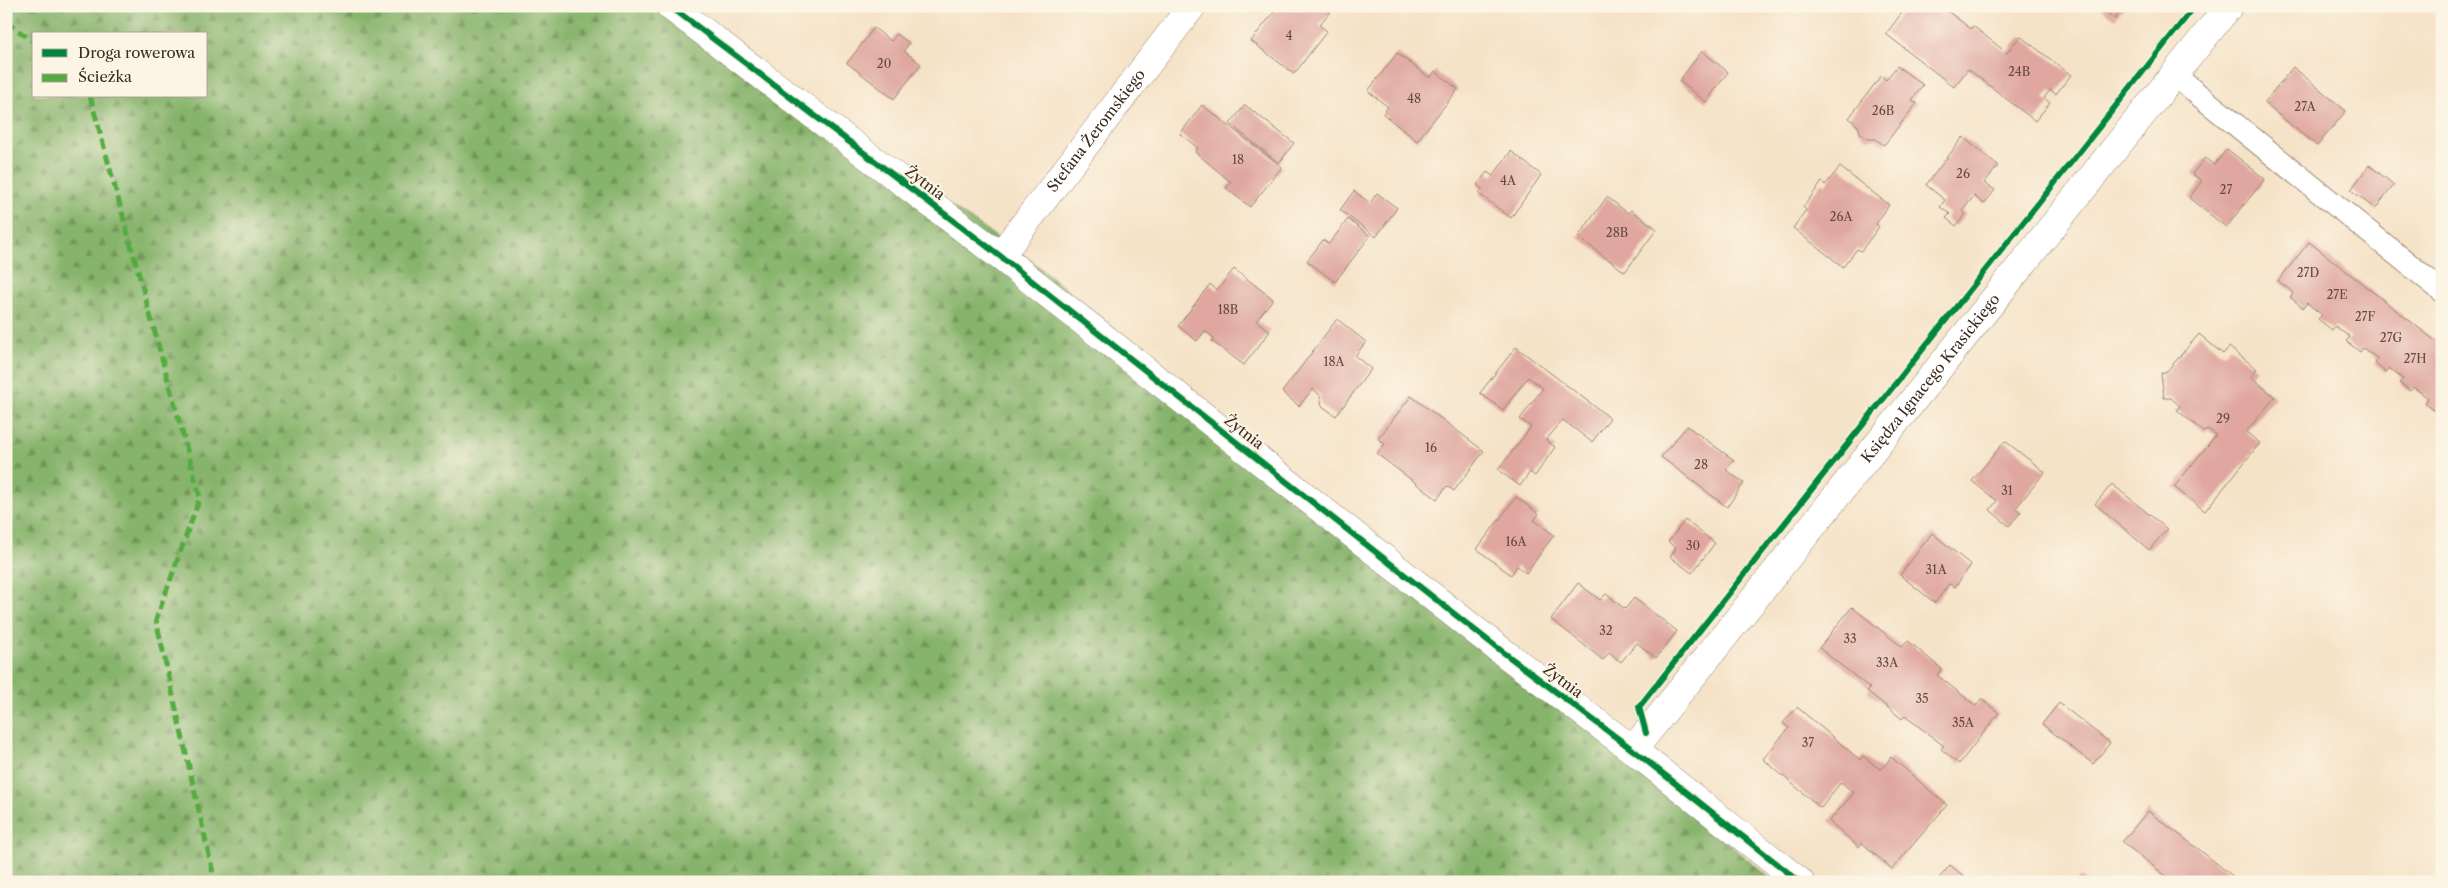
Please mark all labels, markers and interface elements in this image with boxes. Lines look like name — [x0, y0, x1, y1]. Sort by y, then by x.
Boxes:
house number: 4 — [1286, 28, 1293, 43]
legend — [32, 32, 208, 98]
text: Droga rowerowa — [78, 43, 195, 62]
house number: 20 — [877, 56, 891, 71]
house number: 24B — [2008, 64, 2030, 79]
street label: Stefana Żeromskiego — [1043, 65, 1149, 196]
text: Ścieżka — [78, 67, 132, 86]
house number: 48 — [1407, 91, 1421, 106]
house number: 27A — [2294, 99, 2317, 114]
house number: 26B — [1872, 103, 1894, 118]
house number: 18 — [1232, 152, 1244, 167]
street label: Żytnia — [902, 161, 949, 204]
house number: 26 — [1956, 166, 1970, 181]
house number: 4A — [1500, 173, 1517, 188]
house number: 27 — [2220, 182, 2232, 197]
house number: 26A — [1830, 209, 1854, 224]
house number: 28B — [1606, 225, 1628, 240]
house number: 27D — [2297, 265, 2320, 280]
house number: 27E — [2326, 287, 2348, 302]
street label: Księdza Ignacego Krasickiego — [1857, 290, 2004, 467]
house number: 18B — [1218, 302, 1238, 317]
house number: 27F — [2355, 309, 2376, 324]
house number: 27G — [2380, 330, 2403, 345]
house number: 27H — [2403, 351, 2427, 366]
house number: 18A — [1323, 354, 1346, 369]
street label: Żytnia — [1221, 410, 1268, 453]
house number: 29 — [2216, 411, 2230, 426]
house number: 16 — [1425, 440, 1437, 455]
house number: 28 — [1694, 457, 1708, 472]
house number: 31 — [2001, 483, 2013, 498]
house number: 16A — [1506, 534, 1528, 549]
house number: 30 — [1686, 538, 1700, 553]
house number: 31A — [1925, 562, 1948, 577]
house number: 32 — [1599, 623, 1613, 638]
house number: 33 — [1843, 631, 1857, 646]
house number: 33A — [1876, 655, 1899, 670]
street label: Żytnia — [1540, 659, 1587, 702]
house number: 35 — [1915, 691, 1929, 706]
house number: 35A — [1952, 715, 1975, 730]
house number: 37 — [1802, 735, 1814, 750]

